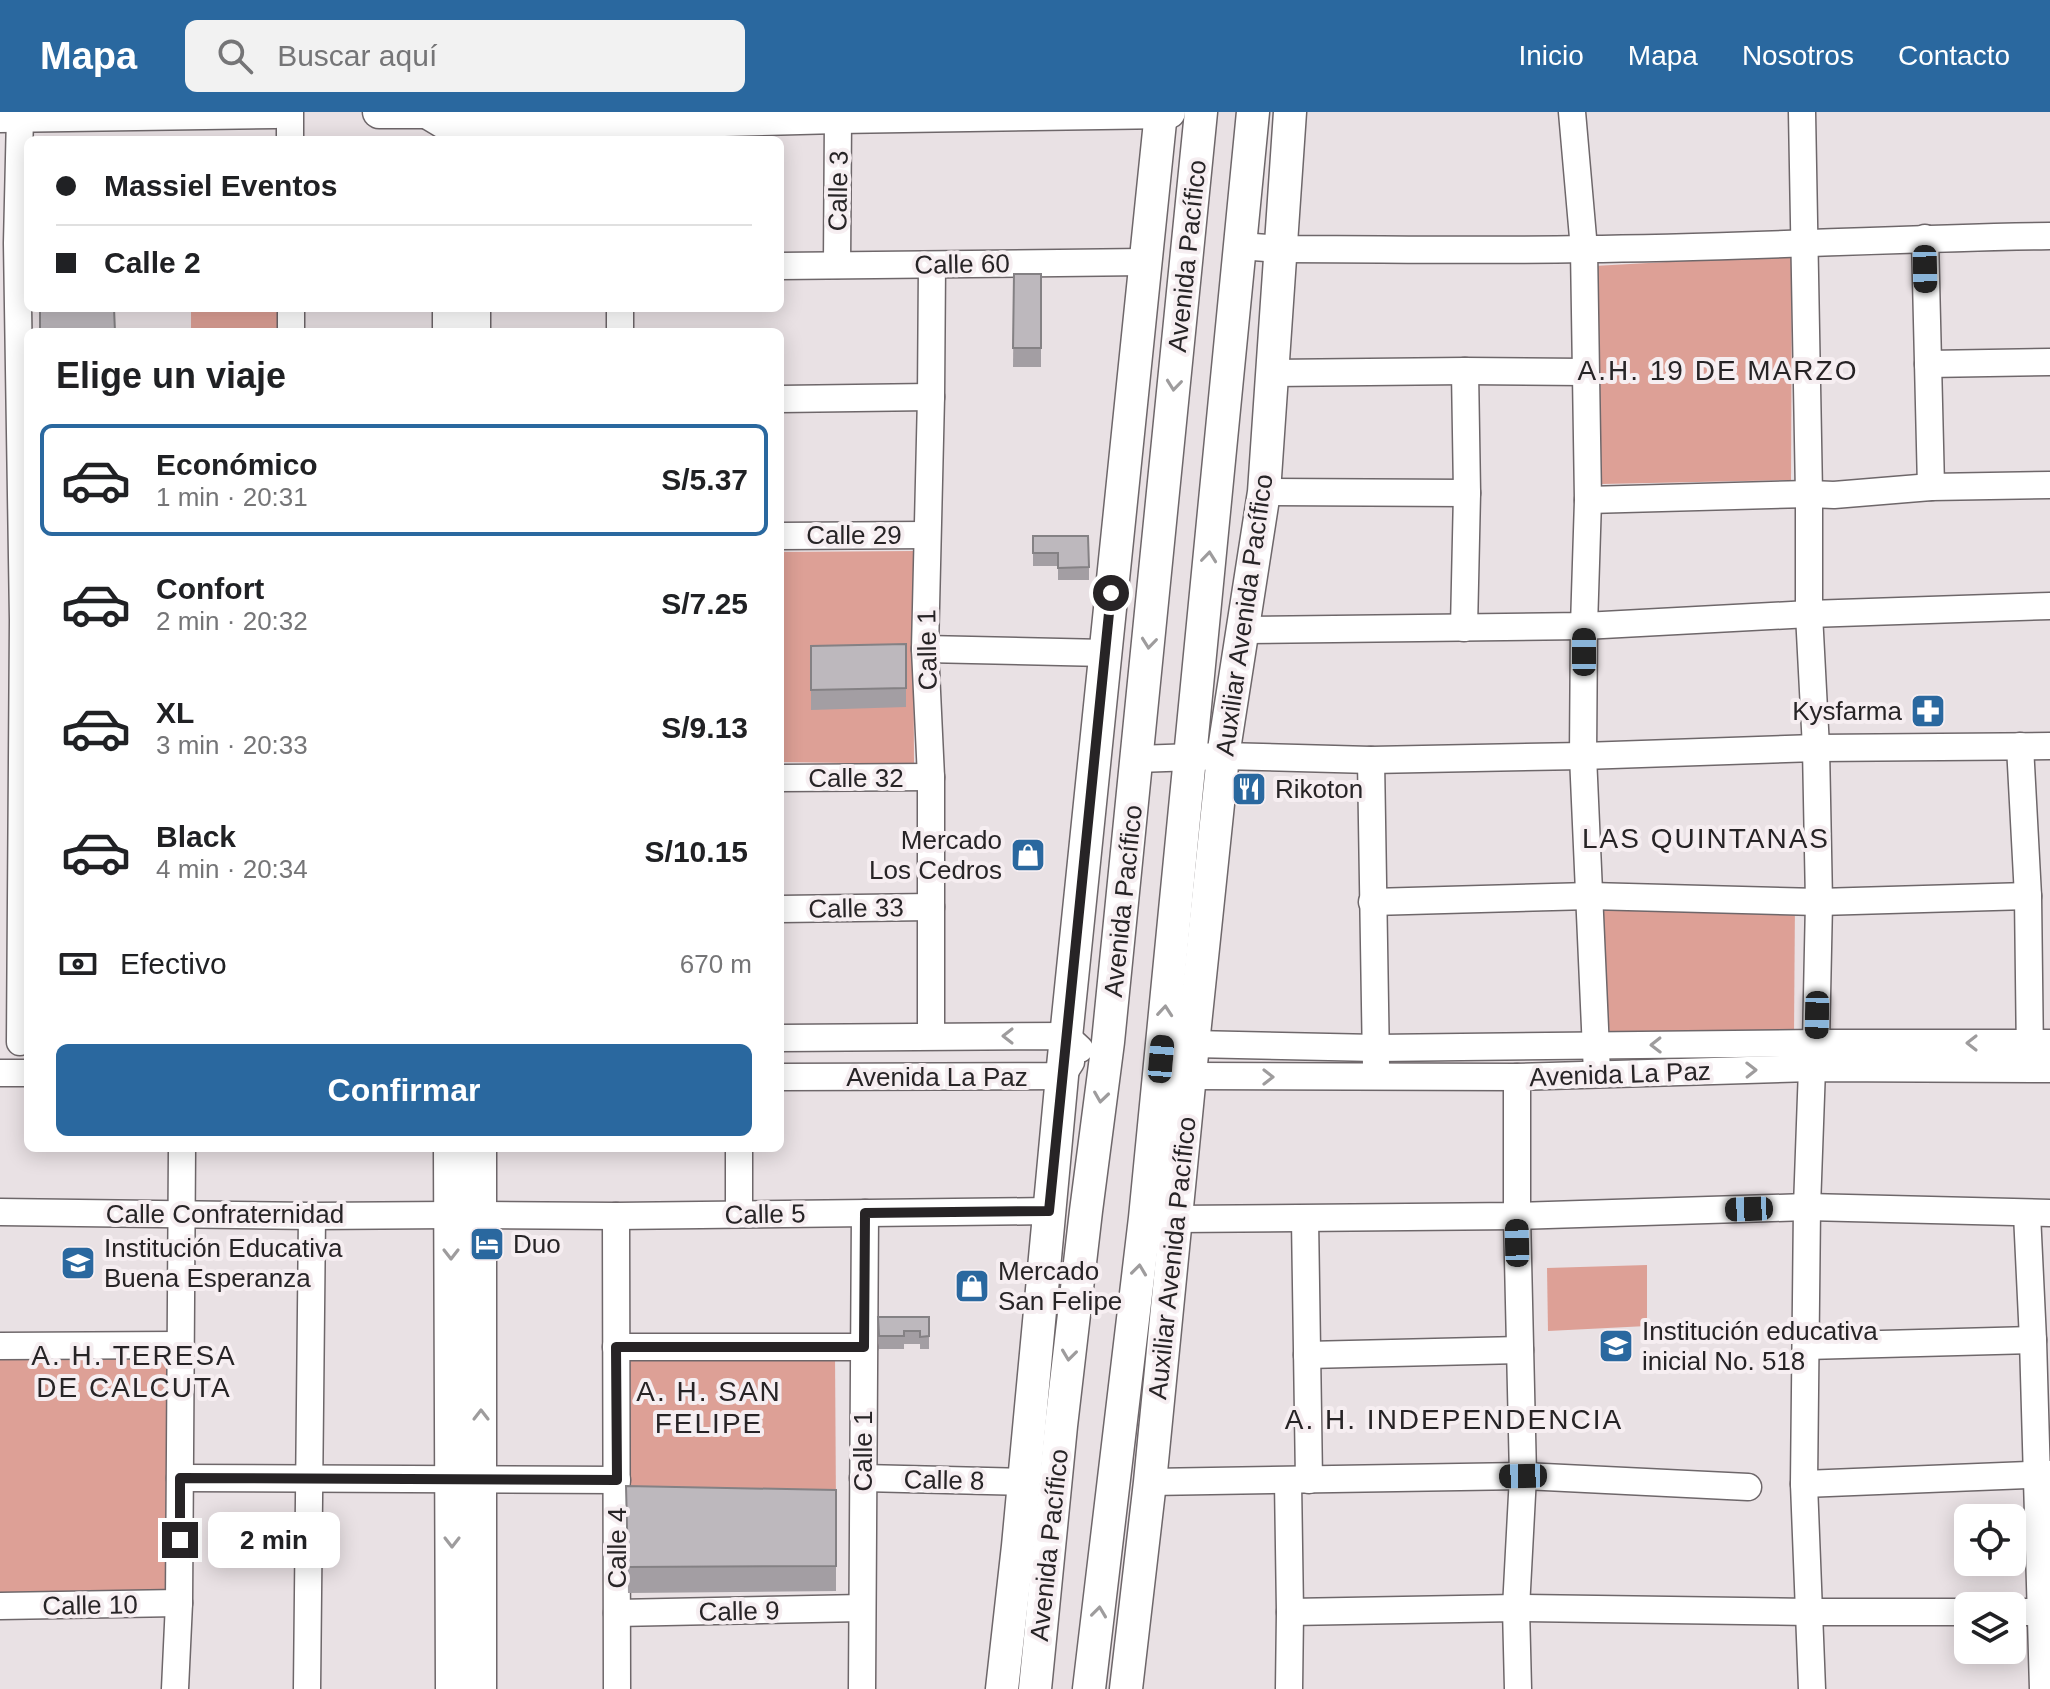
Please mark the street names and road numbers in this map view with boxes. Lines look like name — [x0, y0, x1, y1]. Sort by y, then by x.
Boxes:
street label: Calle 3 — [822, 150, 854, 232]
street label: Avenida Pacífico — [1162, 158, 1212, 354]
street label: Calle 60 — [914, 248, 1010, 280]
street label: Auxiliar Avenida Pacífico — [1209, 472, 1279, 758]
street label: Calle 29 — [806, 520, 902, 550]
street label: Calle 1 — [911, 609, 943, 691]
street label: Calle 32 — [808, 763, 904, 793]
street label: Avenida Pacífico — [1098, 803, 1148, 999]
street label: Calle 33 — [808, 892, 904, 924]
street label: Avenida La Paz — [1529, 1056, 1711, 1092]
street label: Avenida La Paz — [846, 1062, 1028, 1092]
street label: Auxiliar Avenida Pacífico — [1142, 1115, 1202, 1401]
street label: Calle 5 — [724, 1198, 806, 1230]
street label: Calle Confraternidad — [106, 1199, 344, 1229]
street label: Calle 1 — [848, 1411, 878, 1491]
street label: Avenida Pacífico — [1024, 1447, 1074, 1643]
street label: Calle 8 — [903, 1464, 985, 1496]
street label: Calle 4 — [602, 1508, 632, 1588]
street label: Calle 10 — [42, 1589, 138, 1621]
street label: Calle 9 — [698, 1595, 780, 1627]

